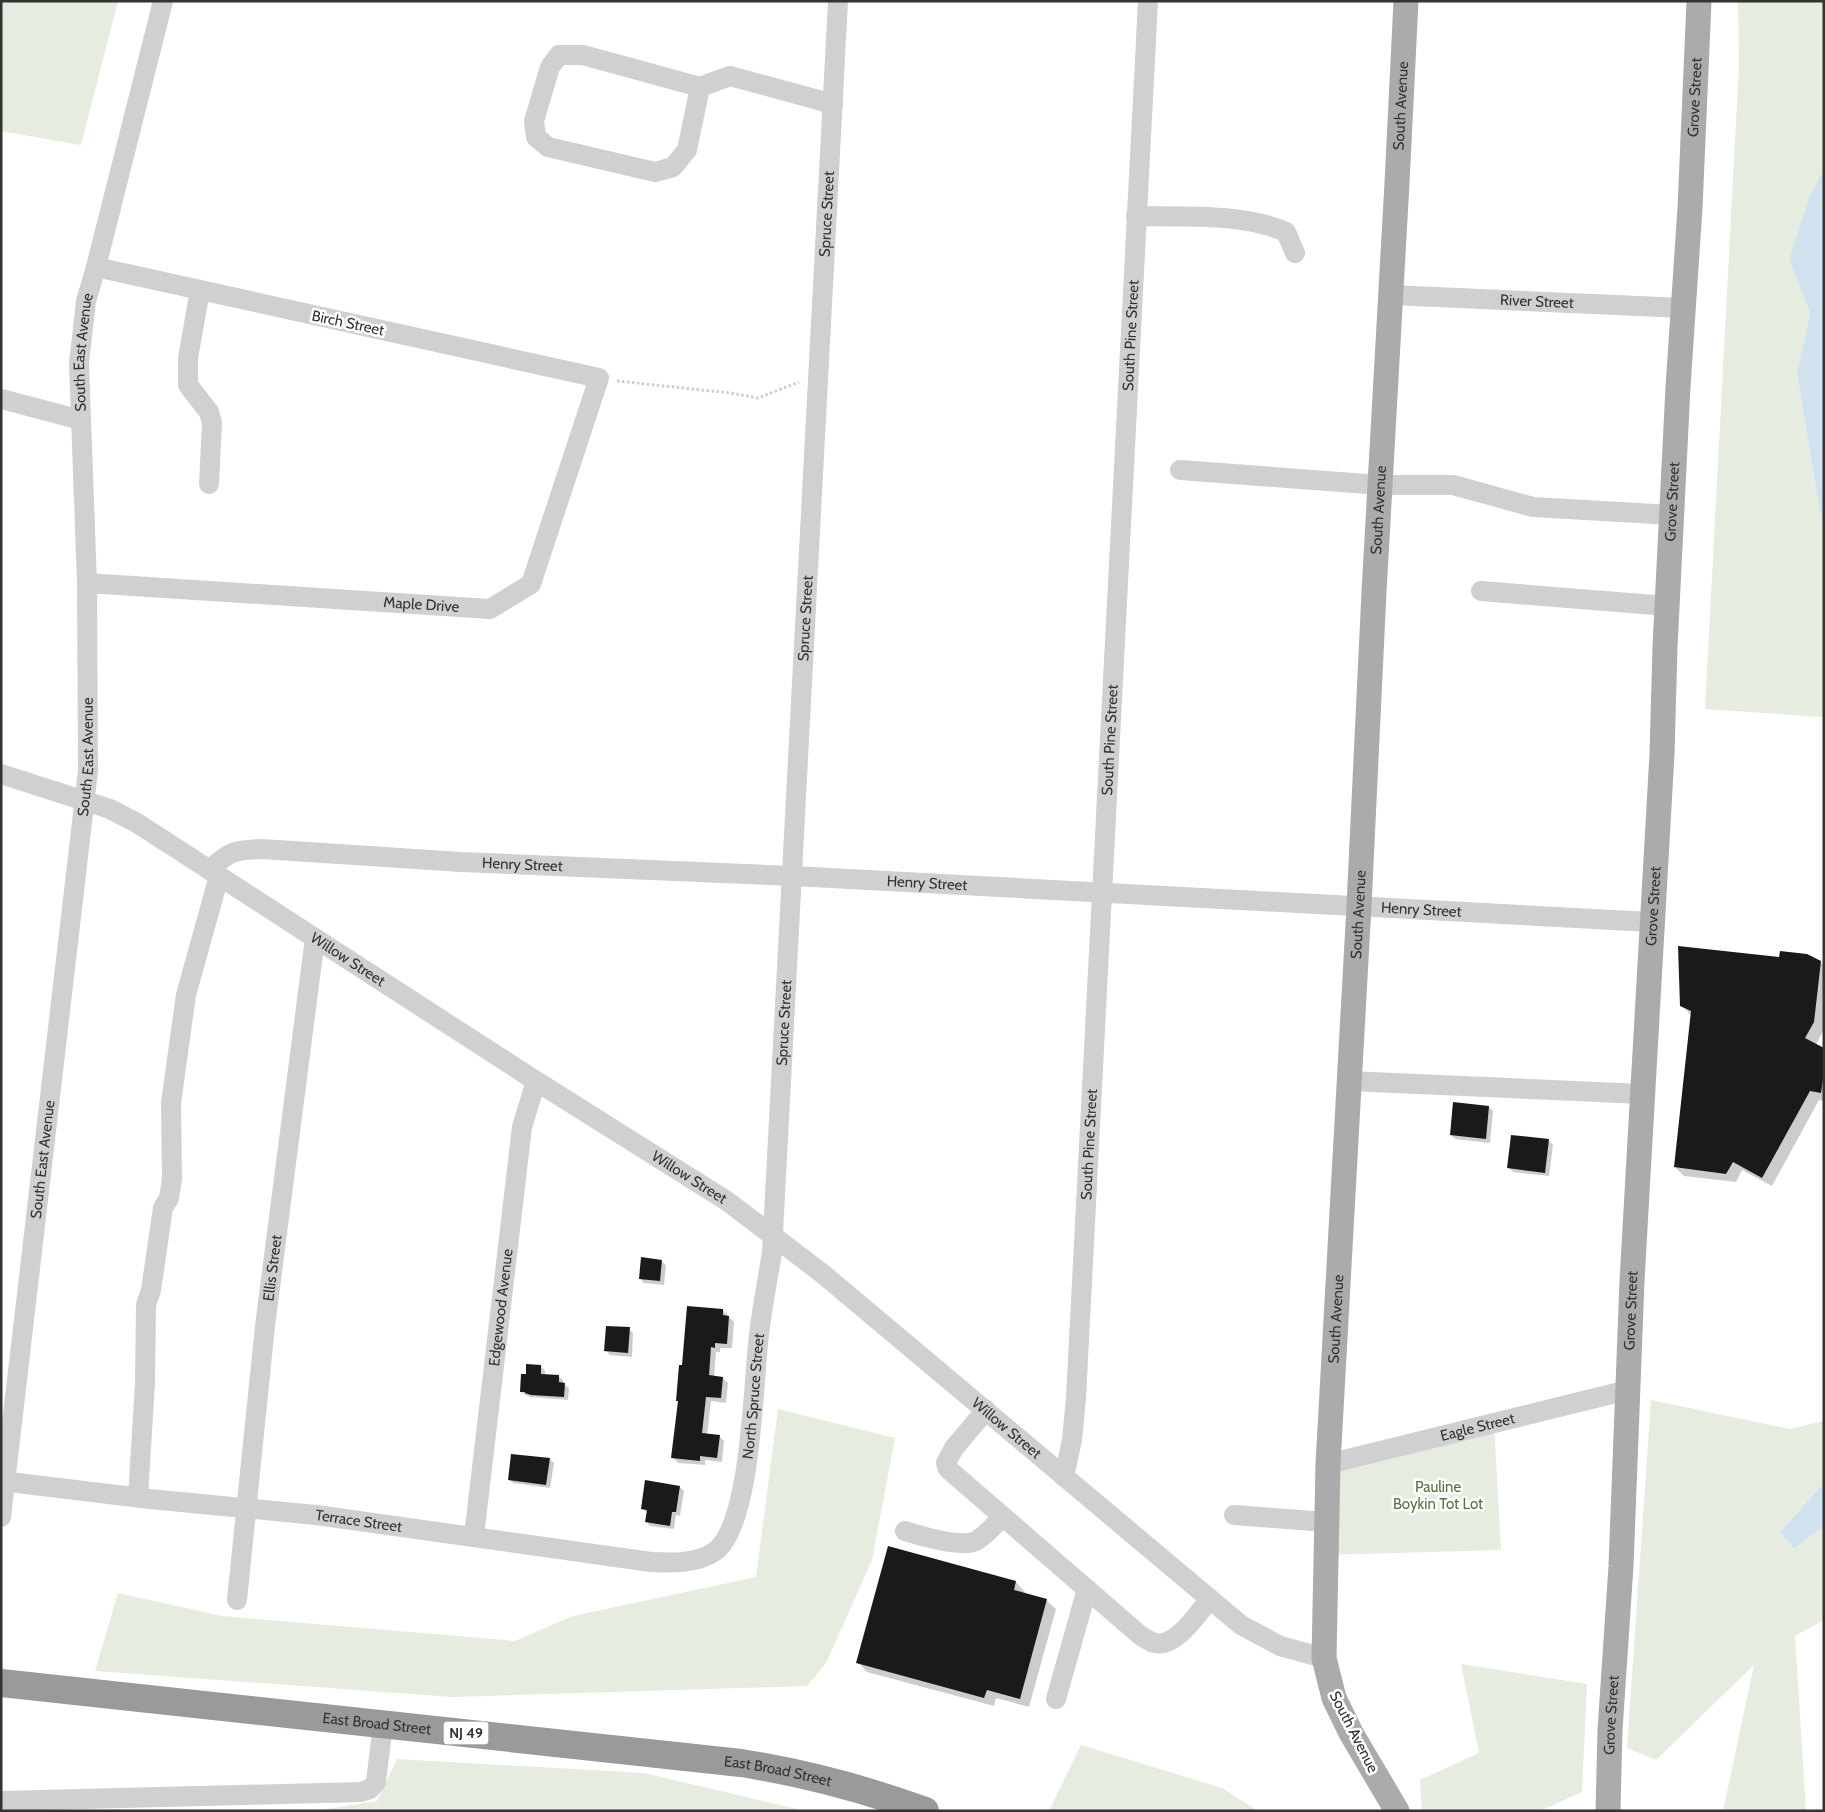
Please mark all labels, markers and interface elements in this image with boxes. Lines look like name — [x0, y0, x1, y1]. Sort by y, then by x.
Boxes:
street label: Grove Street — [1684, 57, 1706, 137]
street label: South Avenue — [1390, 60, 1412, 151]
street label: Spruce Street — [816, 171, 838, 257]
street label: South Pine Street — [1119, 279, 1143, 391]
street label: South East Avenue — [70, 290, 97, 412]
street label: River Street — [1500, 291, 1574, 312]
street label: Birch Street — [310, 307, 386, 339]
street label: Grove Street — [1661, 461, 1683, 542]
street label: South Avenue — [1367, 465, 1390, 555]
street label: Spruce Street — [794, 575, 817, 662]
street label: Maple Drive — [383, 593, 460, 616]
street label: South Pine Street — [1098, 684, 1122, 796]
street label: South East Avenue — [74, 697, 97, 817]
street label: Henry Street — [482, 854, 563, 875]
street label: Grove Street — [1642, 866, 1665, 946]
street label: South Avenue — [1347, 869, 1370, 960]
street label: Henry Street — [886, 872, 968, 894]
street label: Henry Street — [1380, 899, 1462, 921]
street label: Willow Street — [307, 929, 389, 990]
street label: Spruce Street — [773, 979, 795, 1066]
street label: South Pine Street — [1077, 1088, 1101, 1200]
street label: South East Avenue — [27, 1099, 59, 1220]
street label: Willow Street — [648, 1147, 730, 1208]
street label: Ellis Street — [259, 1234, 286, 1302]
street label: Edgewood Avenue — [485, 1248, 517, 1367]
street label: Grove Street — [1620, 1270, 1642, 1351]
street label: South Avenue — [1325, 1274, 1348, 1364]
street label: North Spruce Street — [739, 1332, 768, 1460]
street label: Willow Street — [968, 1394, 1045, 1463]
street label: Eagle Street — [1438, 1409, 1517, 1445]
park label: Pauline Boykin Tot Lot — [1393, 1478, 1483, 1513]
street label: Terrace Street — [314, 1506, 403, 1536]
street label: Grove Street — [1600, 1675, 1623, 1755]
street label: South Avenue — [1326, 1688, 1382, 1776]
street label: East Broad Street — [321, 1709, 432, 1738]
road number: NJ 49 — [444, 1722, 488, 1745]
street label: East Broad Street — [723, 1752, 834, 1791]

